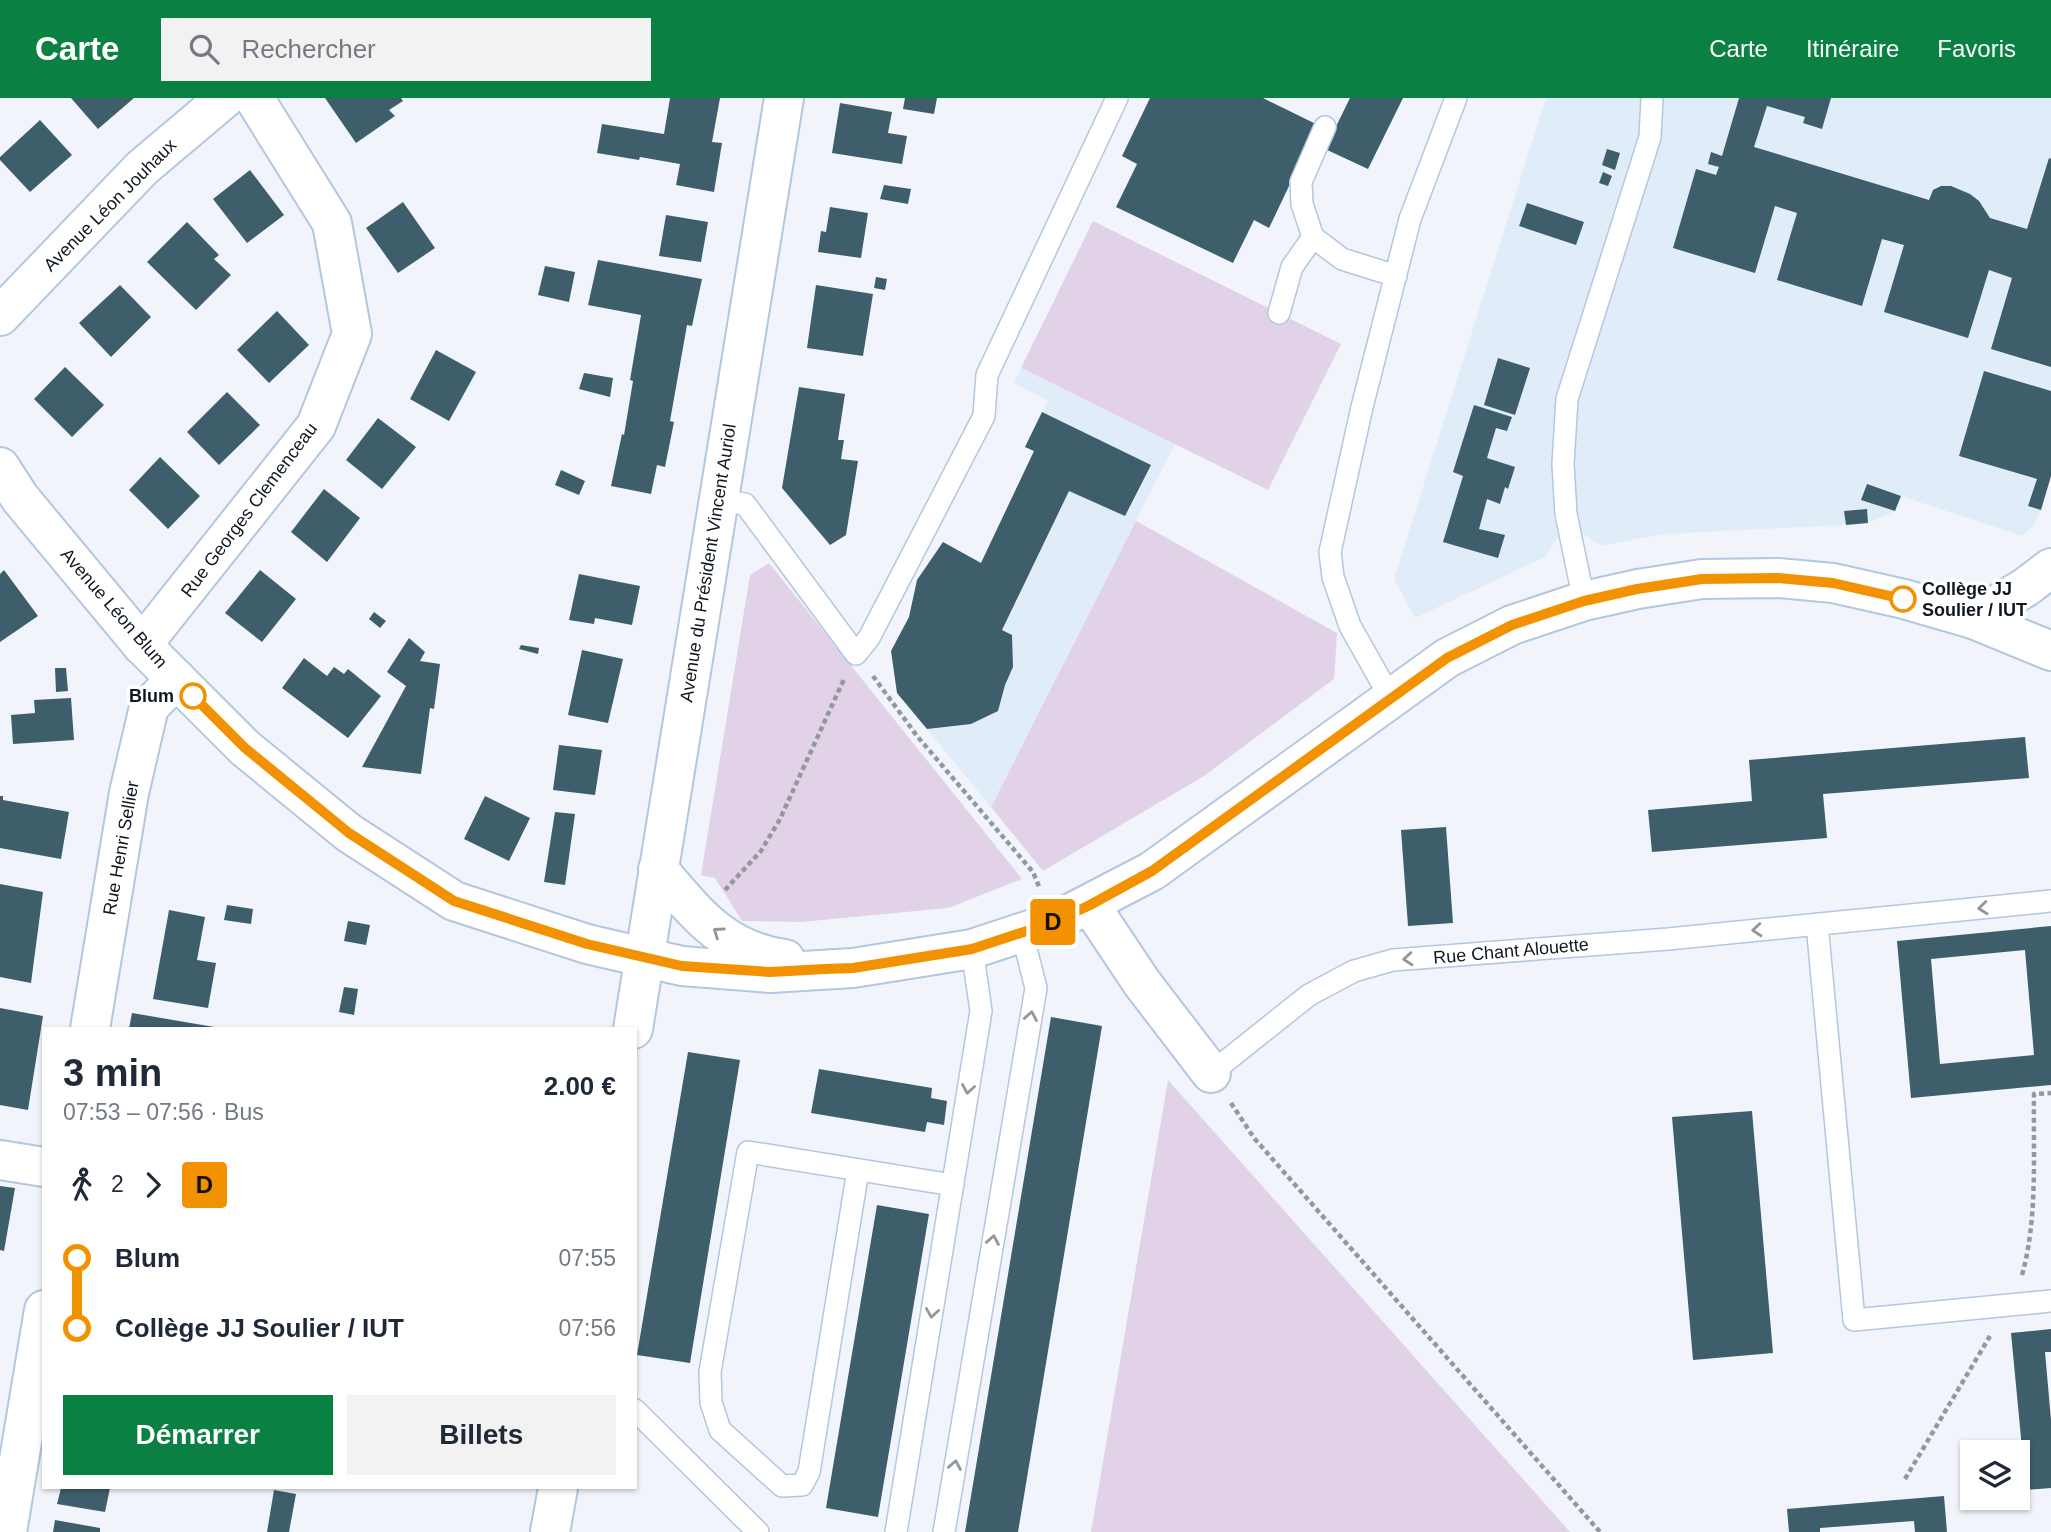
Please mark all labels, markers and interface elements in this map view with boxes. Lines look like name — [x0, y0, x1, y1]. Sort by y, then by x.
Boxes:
search box — [161, 18, 651, 81]
text: Carte — [35, 30, 119, 67]
icon: search — [185, 30, 223, 68]
text: Rechercher — [241, 34, 376, 64]
text: Carte — [1709, 35, 1768, 62]
text: Itinéraire — [1806, 35, 1899, 62]
text: Favoris — [1937, 35, 2016, 62]
street label: Avenue Léon Jouhaux — [40, 135, 180, 275]
street label: Rue Georges Clemenceau — [177, 419, 321, 601]
street label: Avenue du Président Vincent Auriol — [676, 422, 740, 704]
street label: Avenue Léon Blum — [57, 544, 171, 672]
place label: Collège JJ Soulier / IUT — [1922, 579, 2027, 620]
marker: Collège JJ Soulier / IUT — [1890, 586, 1916, 612]
marker: Blum — [180, 683, 206, 709]
place label: Blum — [129, 686, 174, 706]
street label: Rue Henri Sellier — [99, 779, 143, 917]
line badge: D — [1030, 899, 1076, 945]
one-way arrow — [1977, 900, 1988, 915]
text: D — [1044, 908, 1062, 935]
one-way arrow — [1751, 922, 1762, 937]
one-way arrow — [713, 928, 726, 940]
street label: Rue Chant Alouette — [1432, 934, 1590, 968]
one-way arrow — [1402, 951, 1413, 966]
one-way arrow — [1023, 1010, 1038, 1022]
text: 3 min — [63, 1052, 162, 1094]
text: 2.00 € — [544, 1071, 616, 1101]
one-way arrow — [961, 1083, 976, 1095]
text: 07:53 – 07:56 · Bus — [63, 1099, 264, 1125]
icon: walk — [63, 1166, 101, 1204]
icon: forward — [134, 1166, 172, 1204]
text: 2 — [111, 1171, 124, 1197]
text: D — [196, 1171, 213, 1198]
one-way arrow — [985, 1235, 1000, 1246]
text: Blum — [115, 1243, 180, 1273]
text: 07:55 — [558, 1245, 616, 1271]
one-way arrow — [925, 1307, 940, 1319]
text: Collège JJ Soulier / IUT — [115, 1313, 404, 1343]
text: 07:56 — [558, 1315, 616, 1341]
button: Démarrer — [63, 1395, 333, 1475]
button: Billets — [347, 1395, 616, 1475]
map controls — [1960, 1440, 2030, 1510]
button: layers — [1960, 1440, 2030, 1510]
one-way arrow — [947, 1459, 962, 1471]

